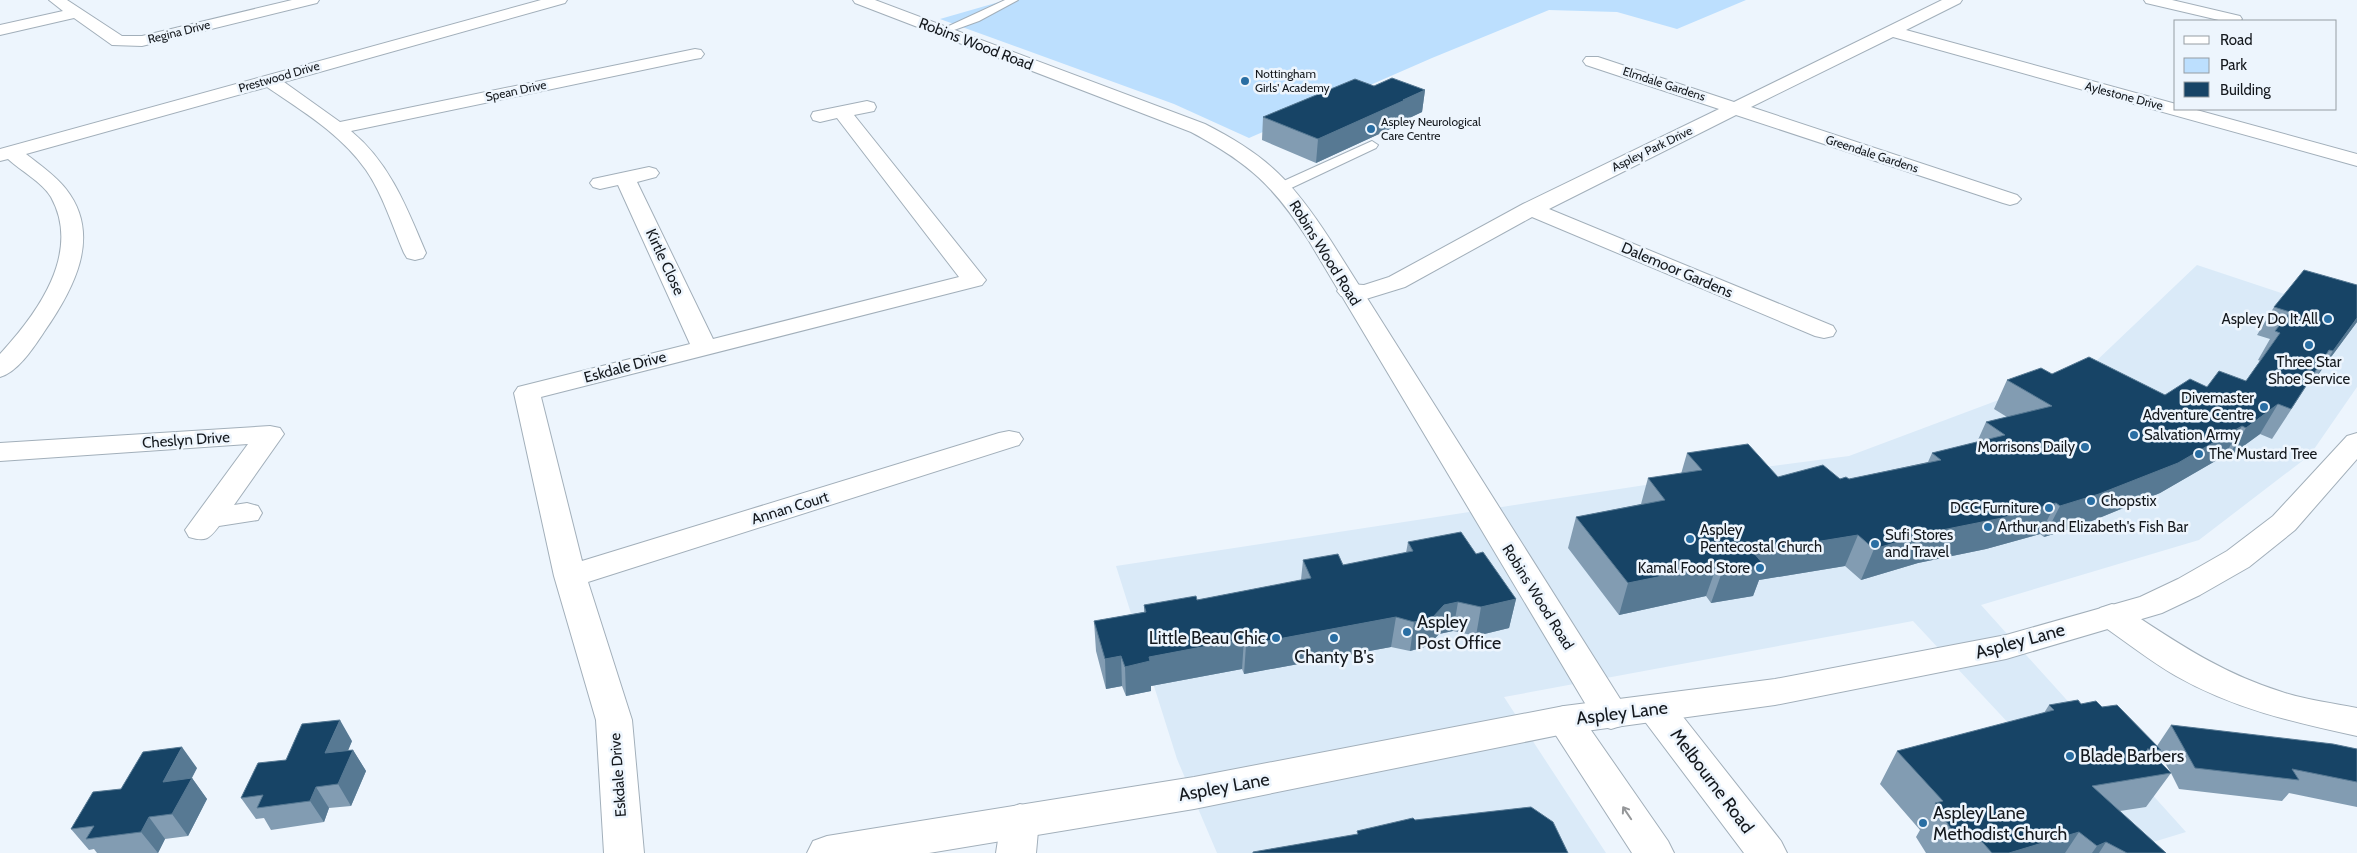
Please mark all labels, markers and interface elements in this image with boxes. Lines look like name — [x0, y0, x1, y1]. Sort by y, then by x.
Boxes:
street label: Robins Wood Road — [916, 14, 1036, 74]
street label: Regina Drive — [146, 16, 212, 47]
legend — [2174, 20, 2337, 110]
text: Road — [2220, 31, 2253, 49]
text: Park — [2220, 56, 2247, 74]
street label: Prestwood Drive — [237, 58, 321, 95]
street label: Elmdale Gardens — [1621, 63, 1707, 104]
place label: Nottingham Girls' Academy — [1255, 66, 1330, 95]
marker: Nottingham Girls' Academy — [1239, 75, 1251, 87]
street label: Spean Drive — [484, 77, 548, 104]
street label: Aylestone Drive — [2084, 78, 2165, 113]
text: Building — [2220, 81, 2271, 99]
place label: Aspley Neurological Care Centre — [1381, 114, 1481, 143]
marker: Aspley Neurological Care Centre — [1365, 123, 1377, 135]
street label: Aspley Park Drive — [1609, 123, 1695, 175]
street label: Greendale Gardens — [1824, 131, 1920, 176]
street label: Robins Wood Road — [1285, 197, 1365, 309]
street label: Kirtle Close — [642, 226, 688, 298]
street label: Dalemoor Gardens — [1619, 238, 1735, 302]
place label: Aspley Do It All — [2221, 310, 2318, 328]
marker: Aspley Do It All — [2322, 313, 2334, 325]
marker: Three Star Shoe Service — [2303, 339, 2315, 351]
street label: Eskdale Drive — [582, 347, 668, 387]
place label: Three Star Shoe Service — [2268, 353, 2350, 388]
place label: Divemaster Adventure Centre — [2143, 389, 2254, 424]
marker: Divemaster Adventure Centre — [2258, 401, 2270, 413]
place label: Salvation Army — [2144, 426, 2241, 444]
street label: Cheslyn Drive — [142, 428, 231, 452]
marker: Salvation Army — [2128, 429, 2140, 441]
place label: Morrisons Daily — [1977, 438, 2075, 456]
marker: Morrisons Daily — [2079, 441, 2091, 453]
place label: The Mustard Tree — [2209, 445, 2318, 463]
marker: The Mustard Tree — [2193, 448, 2205, 460]
street label: Annan Court — [749, 488, 831, 528]
place label: Chopstix — [2101, 492, 2157, 510]
marker: Chopstix — [2085, 495, 2097, 507]
place label: DCC Furniture — [1950, 499, 2039, 517]
marker: DCC Furniture — [2043, 502, 2055, 514]
place label: Arthur and Elizabeth's Fish Bar — [1998, 518, 2188, 536]
place label: Aspley Pentecostal Church — [1700, 521, 1822, 556]
marker: Arthur and Elizabeth's Fish Bar — [1982, 521, 1994, 533]
place label: Sufi Stores and Travel — [1885, 526, 1953, 561]
marker: Aspley Pentecostal Church — [1684, 533, 1696, 545]
marker: Sufi Stores and Travel — [1869, 538, 1881, 550]
street label: Robins Wood Road — [1498, 541, 1578, 653]
place label: Kamal Food Store — [1638, 559, 1750, 577]
marker: Kamal Food Store — [1754, 562, 1766, 574]
place label: Aspley Post Office — [1417, 611, 1501, 654]
street label: Aspley Lane — [1973, 618, 2067, 664]
marker: Aspley Post Office — [1401, 626, 1413, 638]
place label: Little Beau Chic — [1149, 627, 1266, 649]
marker: Little Beau Chic — [1270, 632, 1282, 644]
marker: Chanty B's — [1328, 632, 1340, 644]
place label: Chanty B's — [1294, 646, 1374, 668]
street label: Aspley Lane — [1575, 696, 1669, 730]
street label: Melbourne Road — [1666, 724, 1758, 838]
street label: Eskdale Drive — [606, 732, 630, 818]
place label: Blade Barbers — [2080, 745, 2184, 767]
marker: Blade Barbers — [2064, 750, 2076, 762]
street label: Aspley Lane — [1177, 768, 1271, 806]
place label: Aspley Lane Methodist Church — [1933, 802, 2067, 845]
one-way arrow — [1622, 806, 1632, 820]
marker: Aspley Lane Methodist Church — [1917, 817, 1929, 829]

